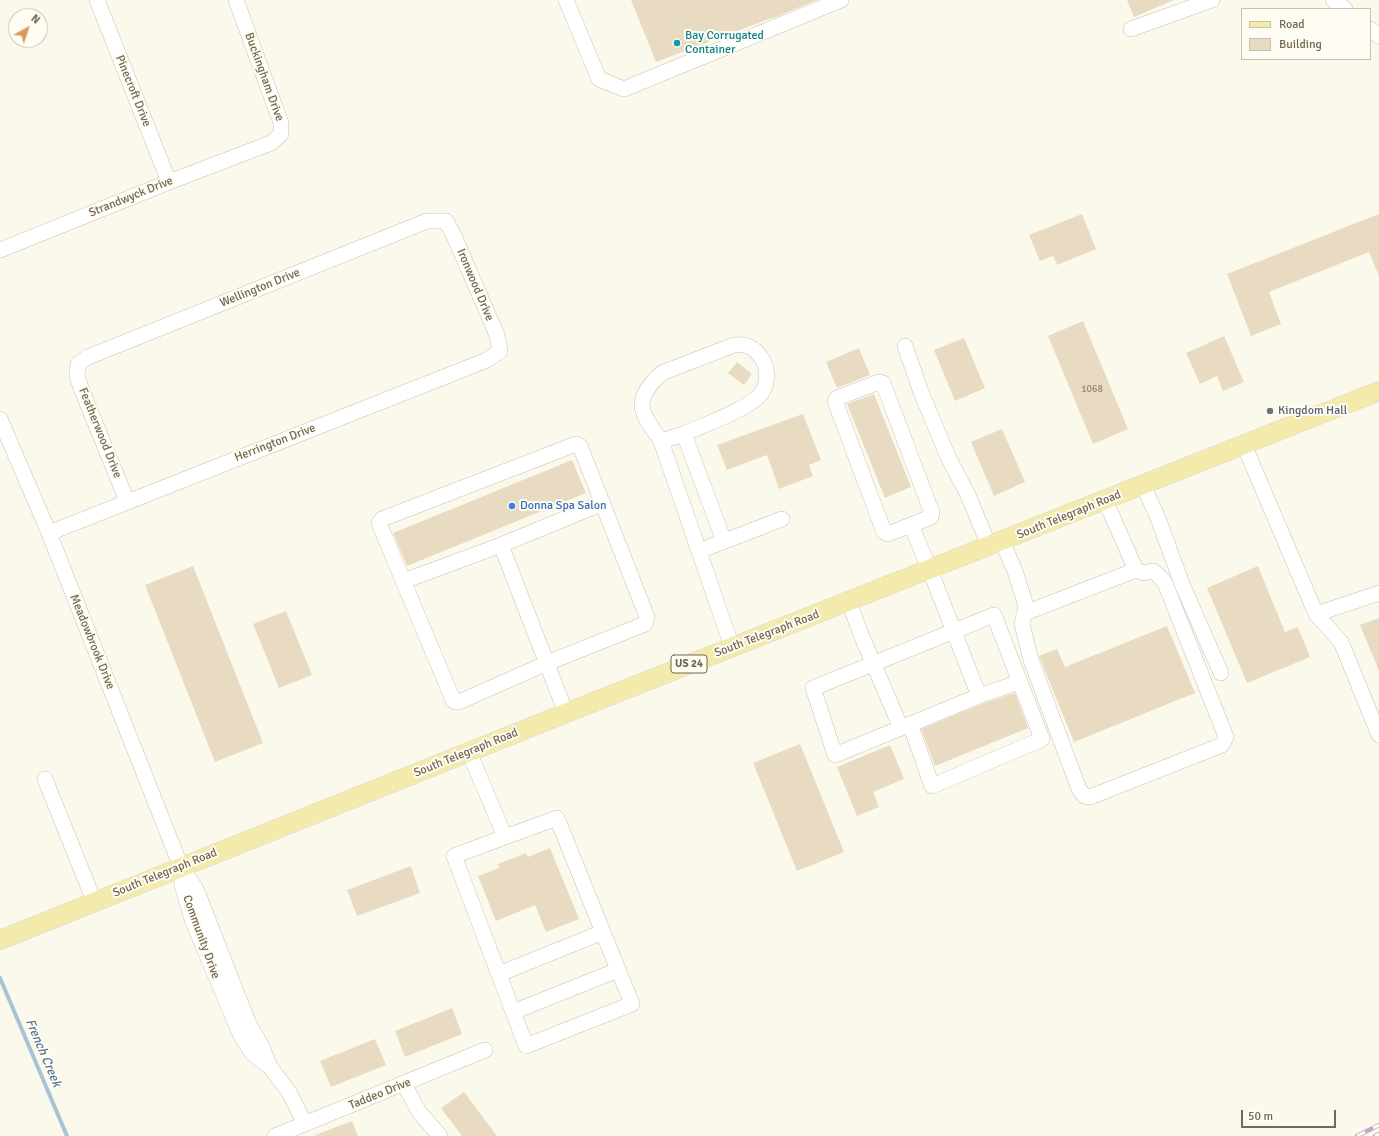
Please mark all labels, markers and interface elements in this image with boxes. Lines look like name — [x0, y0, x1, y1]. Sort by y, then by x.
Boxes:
north arrow — [8, 8, 48, 48]
legend — [1241, 8, 1371, 60]
text: N — [28, 12, 43, 27]
text: Road — [1279, 17, 1305, 32]
place label: Bay Corrugated Container — [685, 29, 764, 57]
street label: Buckingham Drive — [241, 31, 287, 123]
text: Building — [1279, 37, 1322, 52]
marker: Bay Corrugated Container — [672, 38, 682, 48]
street label: Pinecroft Drive — [112, 53, 154, 129]
street label: Strandwyck Drive — [87, 174, 175, 220]
street label: Ironwood Drive — [453, 247, 497, 323]
street label: Wellington Drive — [218, 265, 302, 311]
house number: 1068 — [1081, 383, 1103, 395]
street label: Featherwood Drive — [75, 386, 125, 480]
place label: Kingdom Hall — [1278, 404, 1347, 418]
marker: Kingdom Hall — [1265, 406, 1275, 416]
street label: Herrington Drive — [232, 421, 318, 465]
street label: South Telegraph Road — [1015, 488, 1123, 542]
place label: Donna Spa Salon — [520, 499, 607, 513]
marker: Donna Spa Salon — [507, 501, 517, 511]
street label: Meadowbrook Drive — [66, 592, 118, 692]
street label: South Telegraph Road — [713, 607, 821, 661]
road number: US 24 — [671, 655, 707, 673]
street label: South Telegraph Road — [412, 726, 520, 780]
street label: South Telegraph Road — [111, 846, 219, 900]
street label: Community Drive — [179, 893, 223, 981]
water label: French Creek — [22, 1017, 64, 1089]
street label: Taddeo Drive — [347, 1075, 413, 1113]
scale bar — [1243, 1102, 1338, 1128]
text: 50 m — [1248, 1109, 1273, 1124]

